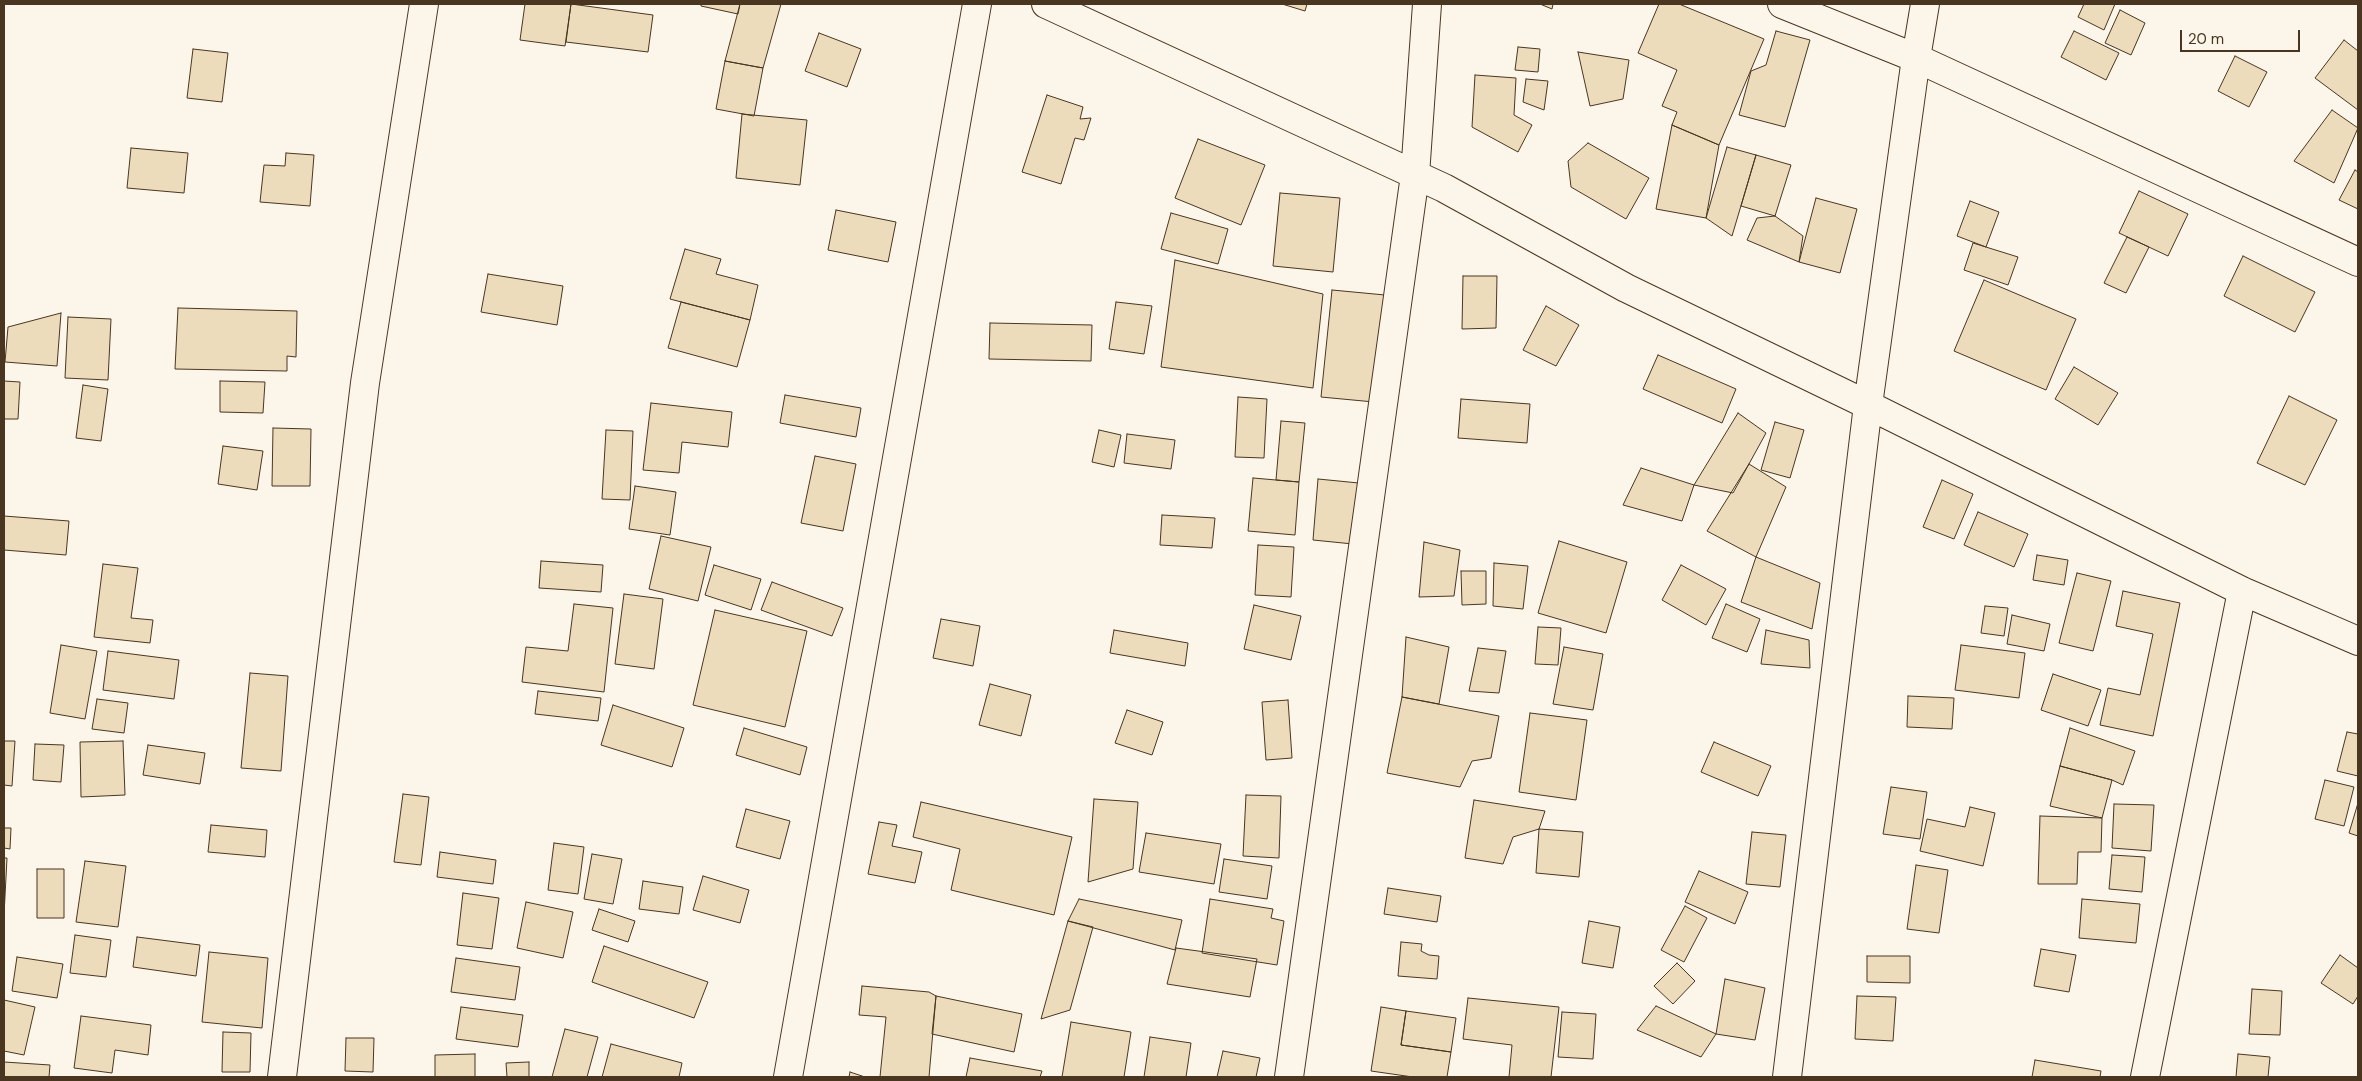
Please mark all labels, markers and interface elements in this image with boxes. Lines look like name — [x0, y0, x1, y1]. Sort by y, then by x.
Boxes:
scale bar — [2182, 20, 2302, 52]
text: 20 m — [2188, 29, 2224, 49]

